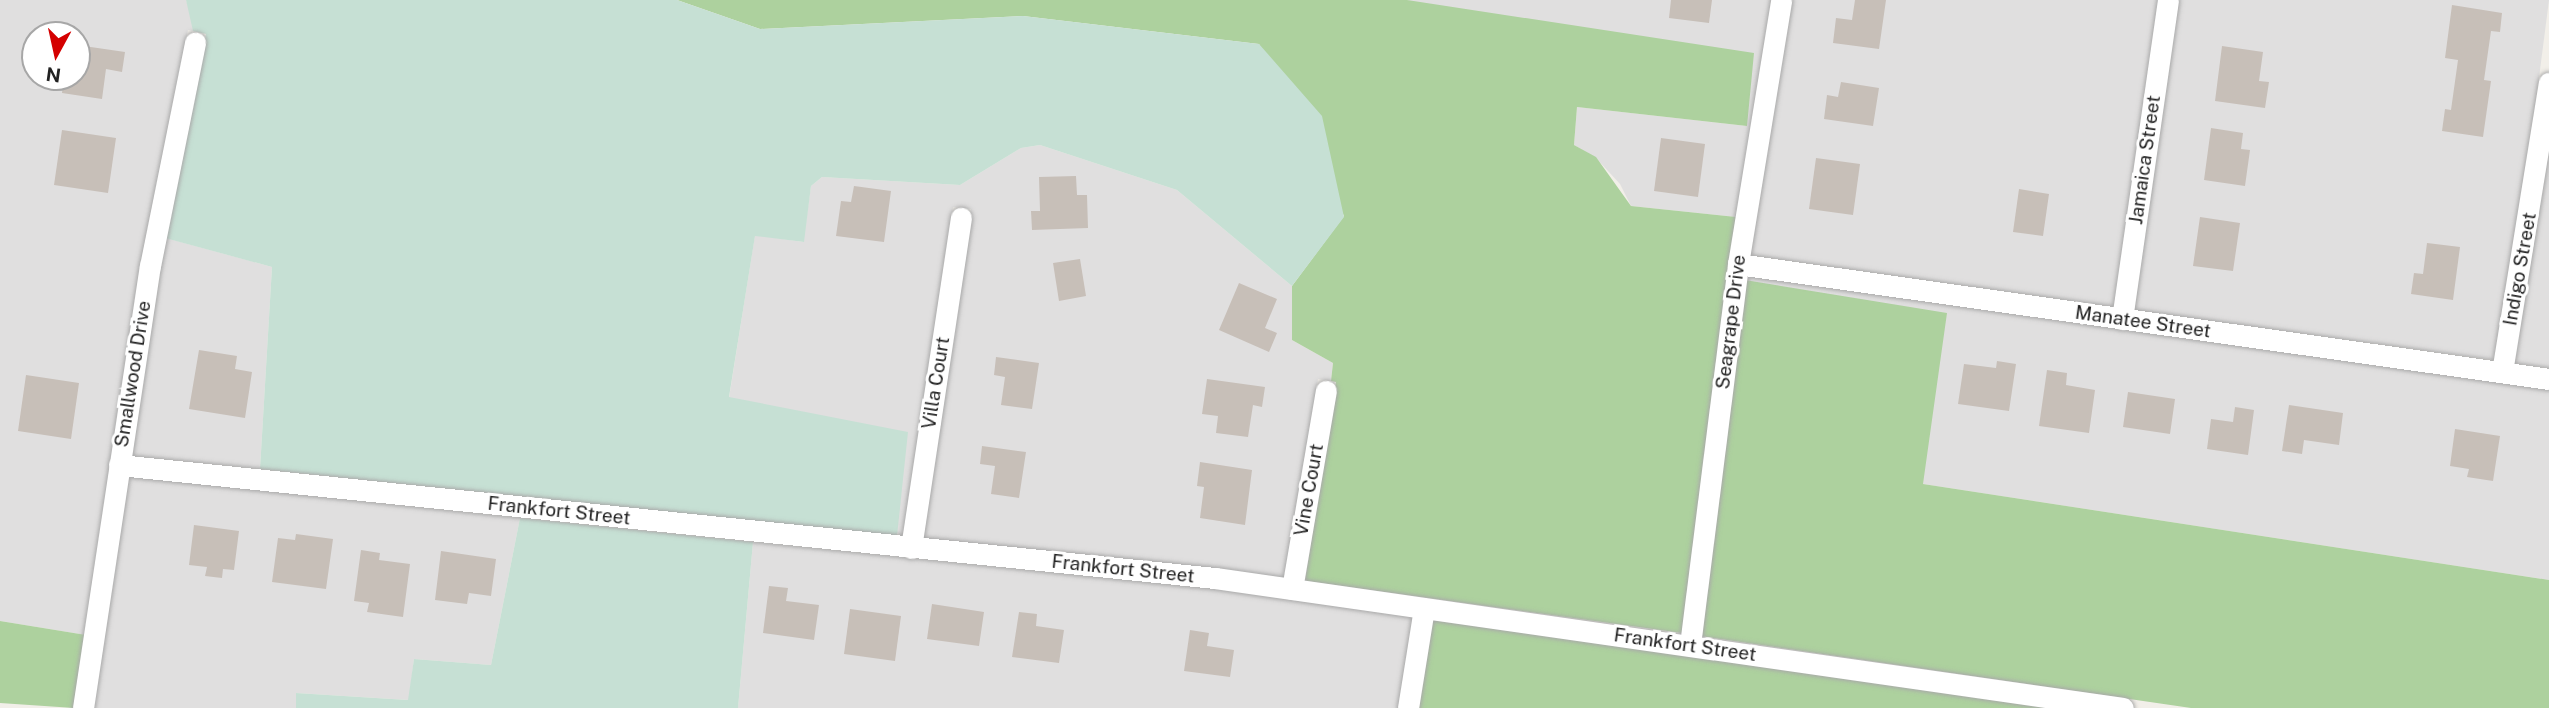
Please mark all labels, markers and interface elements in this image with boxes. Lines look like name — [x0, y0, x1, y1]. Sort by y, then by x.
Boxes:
north arrow — [21, 21, 91, 91]
text: N — [44, 63, 62, 87]
street label: Jamaica Street — [2125, 94, 2165, 226]
street label: Indigo Street — [2499, 210, 2541, 328]
street label: Seagrape Drive — [1711, 253, 1751, 391]
street label: Smallwood Drive — [110, 299, 156, 449]
street label: Manatee Street — [2074, 301, 2212, 343]
street label: Villa Court — [917, 335, 955, 431]
street label: Vine Court — [1290, 442, 1328, 538]
street label: Frankfort Street — [486, 492, 632, 530]
street label: Frankfort Street — [1050, 550, 1196, 588]
street label: Frankfort Street — [1612, 624, 1758, 666]

